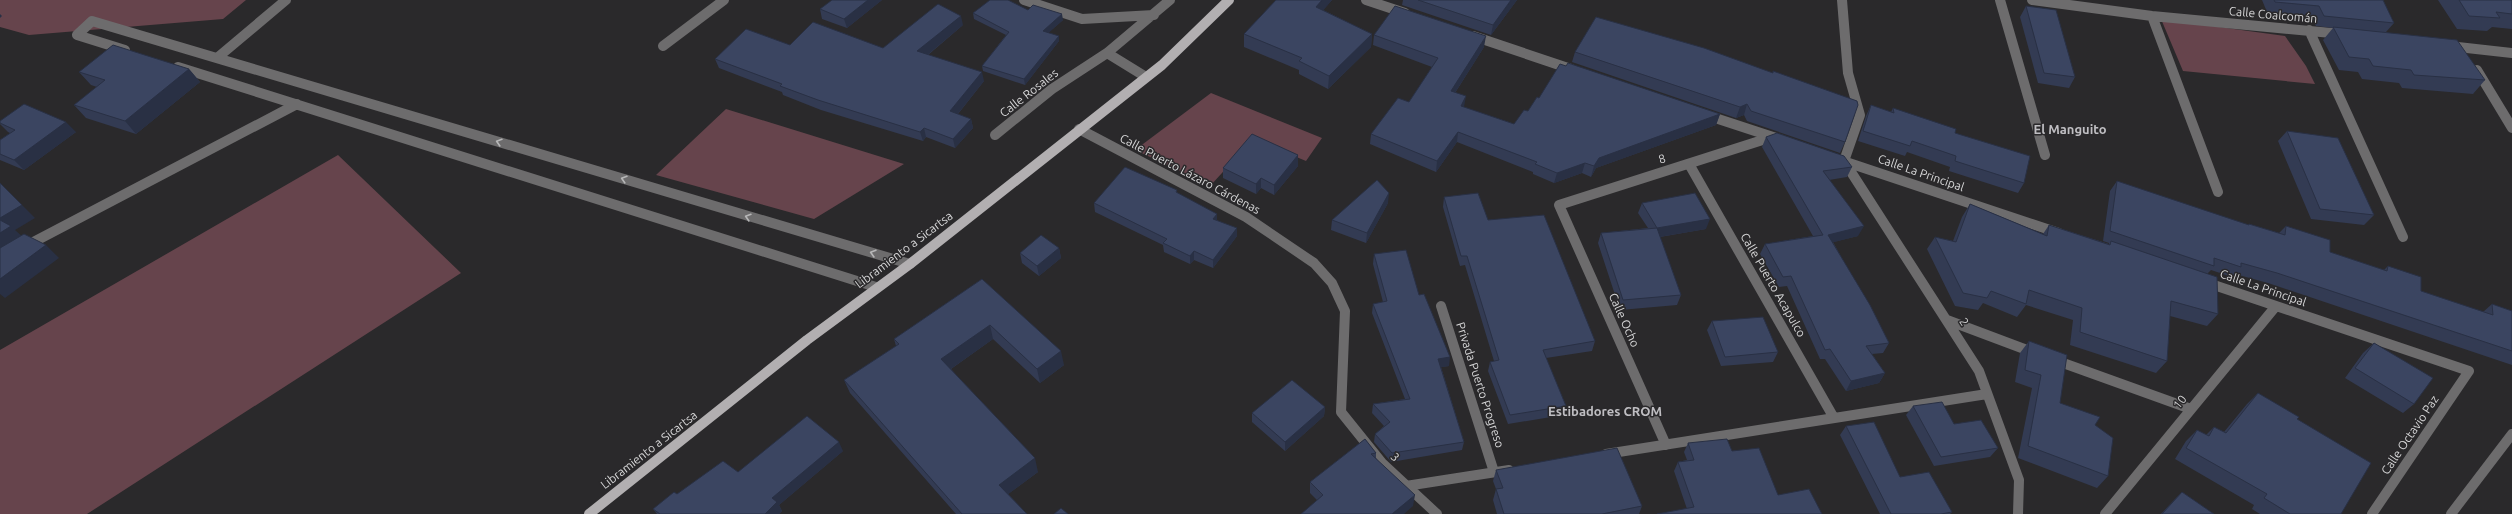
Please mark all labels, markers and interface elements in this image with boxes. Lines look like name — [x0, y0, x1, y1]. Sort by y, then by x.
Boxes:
street label: Calle Coalcomán — [2228, 4, 2318, 25]
street label: Calle Rosales — [997, 66, 1060, 119]
district label: El Manguito — [2033, 122, 2107, 136]
street label: Calle Puerto Lázaro Cárdenas — [1118, 131, 1263, 216]
one-way arrow — [496, 138, 503, 147]
street label: 8 — [1657, 151, 1667, 166]
street label: Calle La Principal — [1876, 152, 1966, 193]
one-way arrow — [620, 175, 627, 184]
street label: Libramiento a Sicartsa — [852, 209, 955, 290]
one-way arrow — [745, 213, 752, 222]
street label: Calle Puerto Acapulco — [1738, 230, 1809, 339]
one-way arrow — [870, 249, 877, 258]
street label: Calle La Principal — [2218, 267, 2308, 308]
street label: Calle Ocho — [1607, 291, 1642, 349]
street label: 2 — [1957, 315, 1972, 328]
street label: Privada Puerto Progreso — [1454, 320, 1507, 449]
street label: 10 — [2170, 392, 2189, 411]
street label: Calle Octavio Paz — [2378, 392, 2441, 477]
district label: Estibadores CROM — [1548, 404, 1662, 418]
street label: Libramiento a Sicartsa — [598, 408, 699, 491]
street label: 3 — [1388, 450, 1402, 464]

